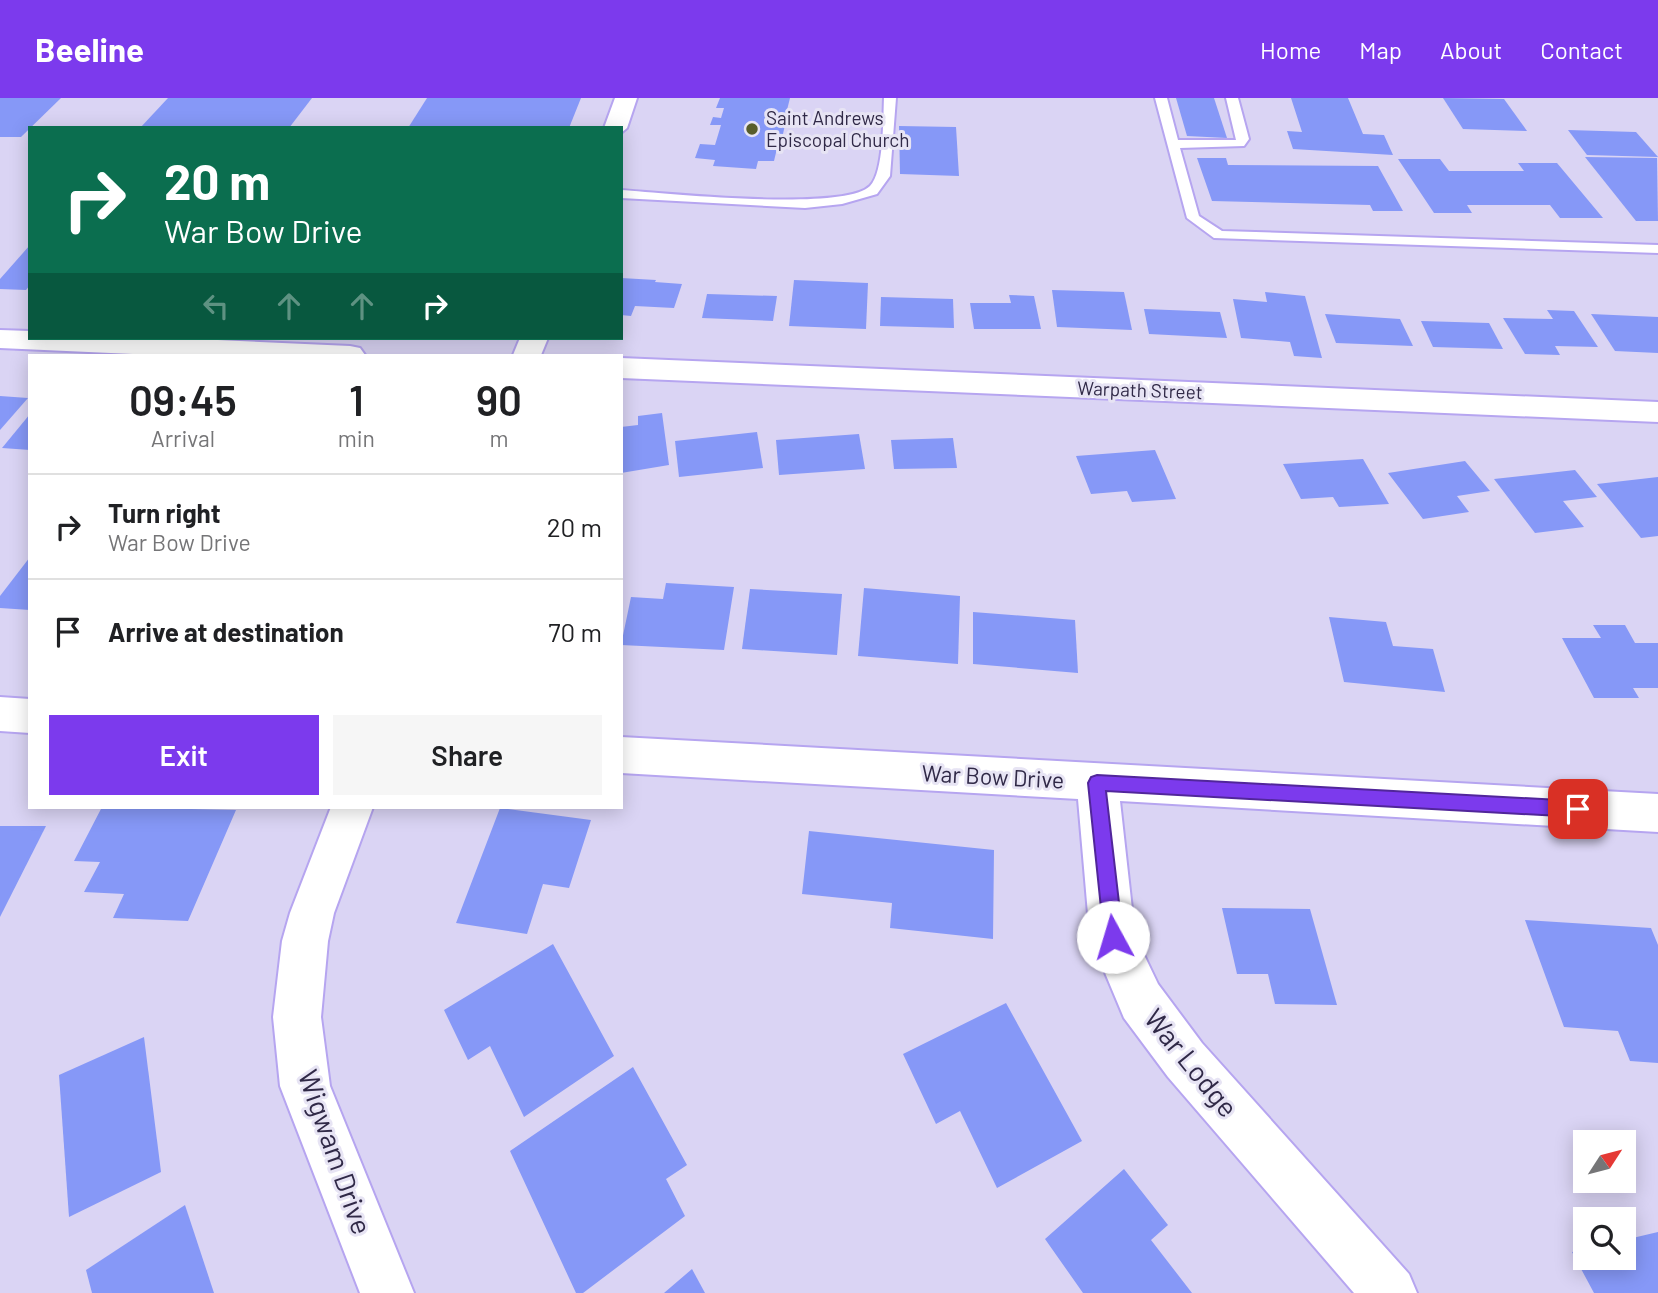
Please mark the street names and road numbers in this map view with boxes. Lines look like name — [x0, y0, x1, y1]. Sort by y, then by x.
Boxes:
street label: Warpath Street — [1077, 376, 1203, 403]
street label: War Bow Drive — [921, 758, 1065, 794]
street label: War Lodge — [1138, 1001, 1246, 1123]
street label: Wigwam Drive — [292, 1065, 380, 1239]

